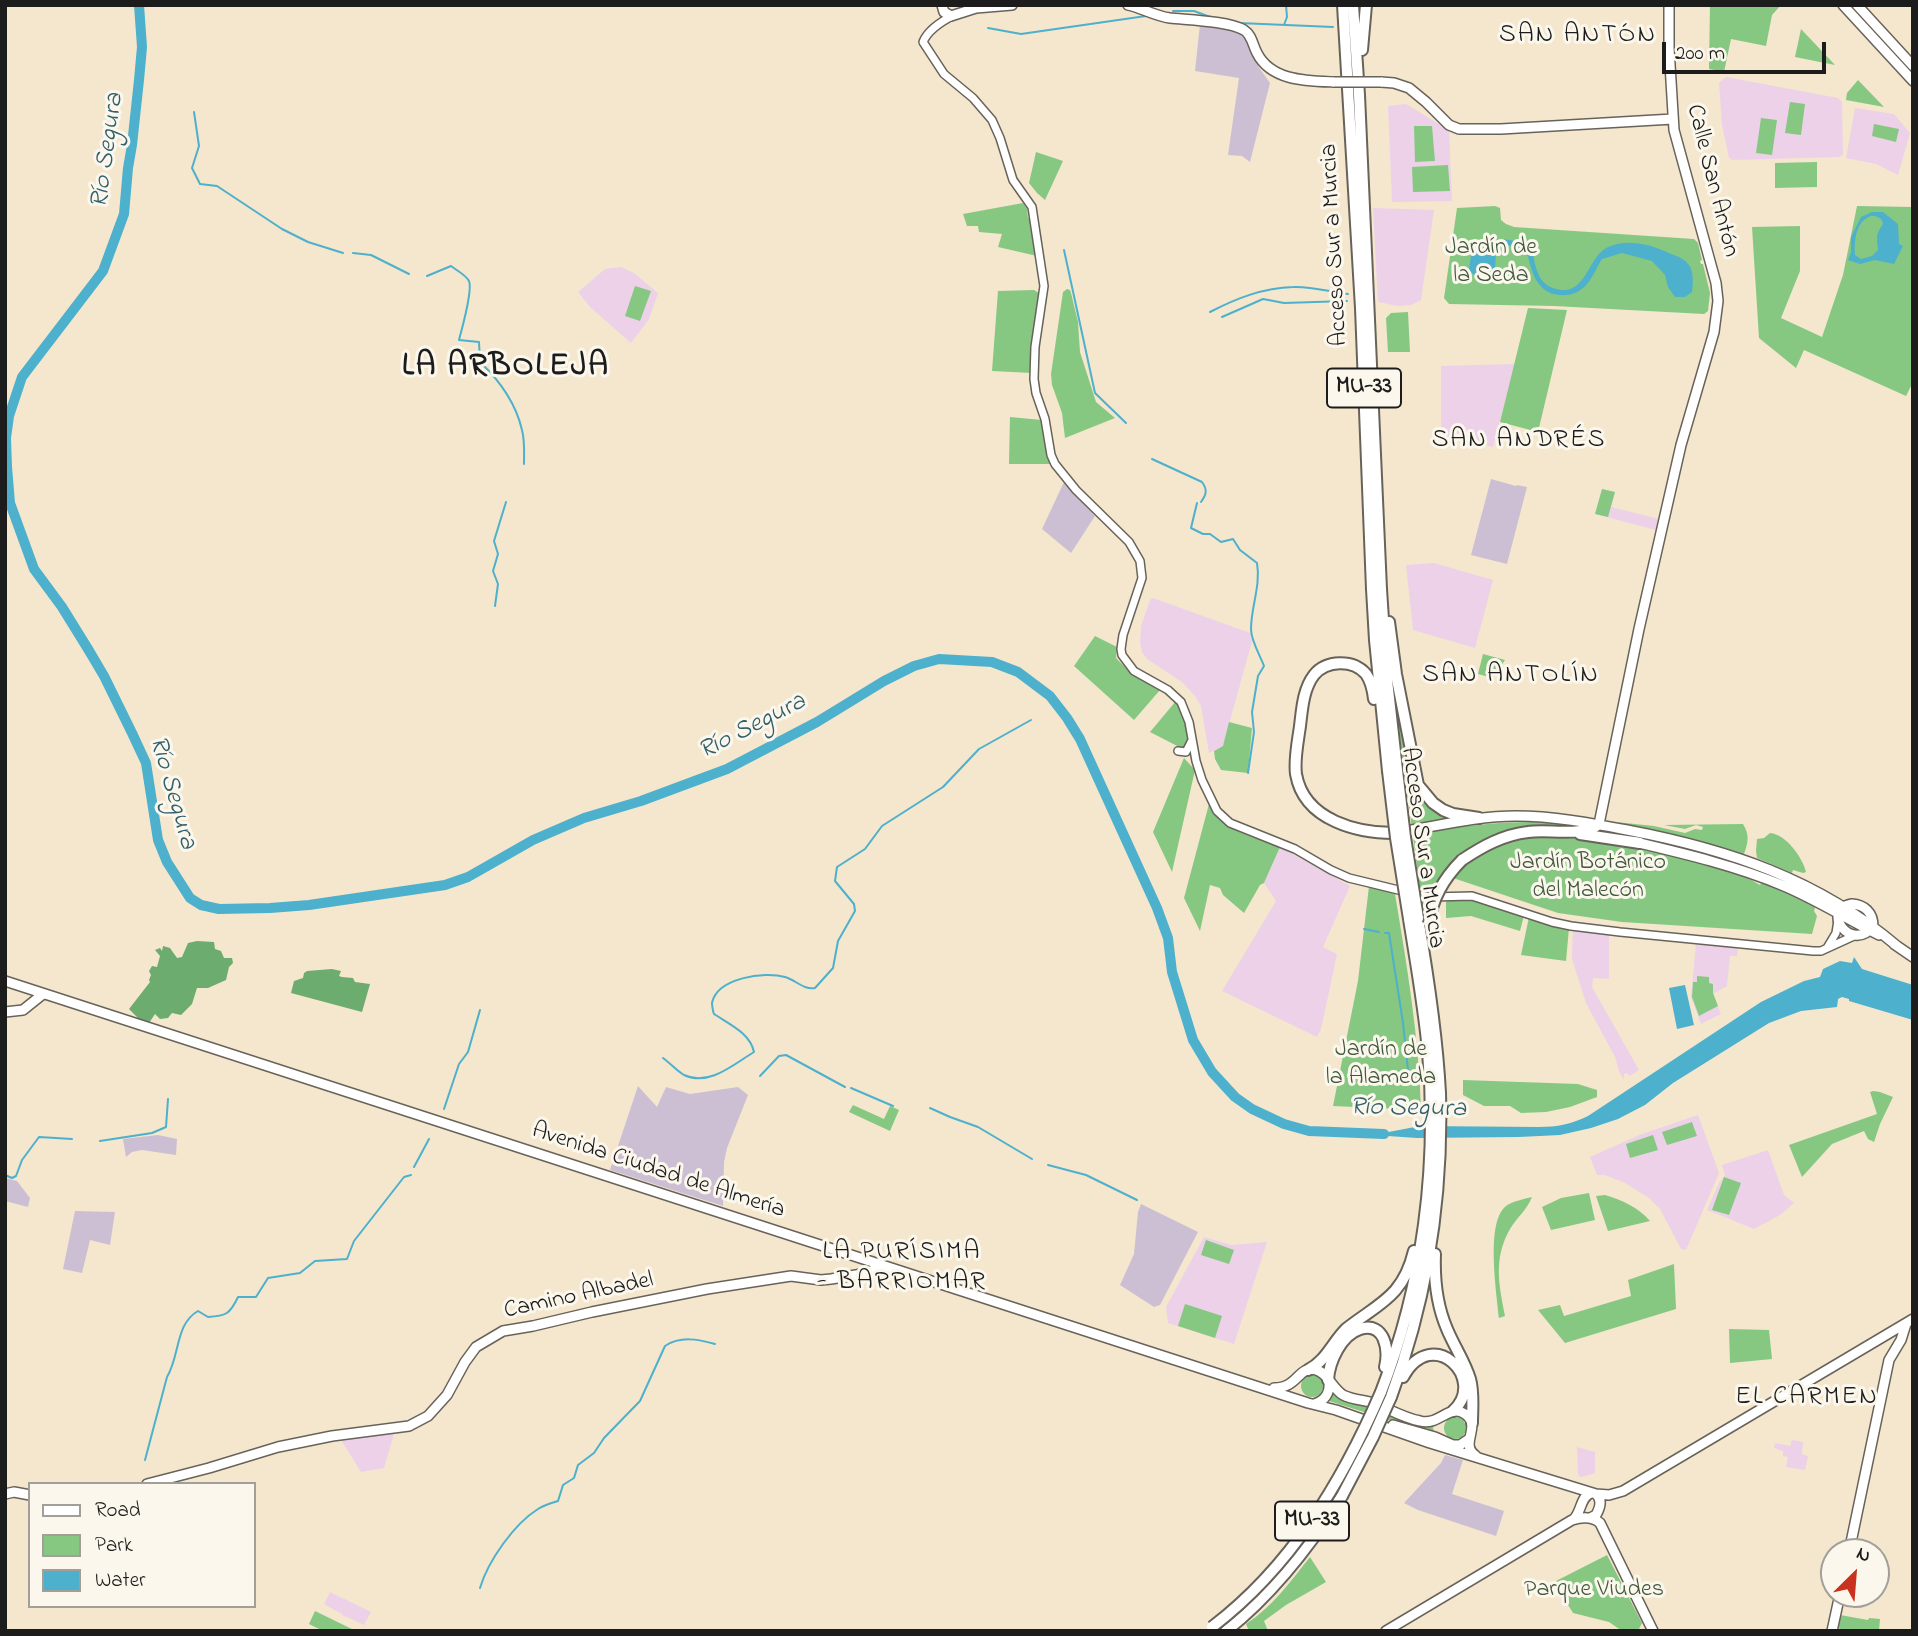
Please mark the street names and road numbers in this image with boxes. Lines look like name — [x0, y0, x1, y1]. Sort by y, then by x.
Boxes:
street label: Calle San Antón — [1678, 102, 1744, 260]
street label: Acceso Sur a Murcia — [1316, 143, 1356, 347]
road number: MU-33 — [1327, 368, 1401, 408]
street label: Acceso Sur a Murcia — [1393, 746, 1449, 950]
street label: Avenida Ciudad de Almería — [528, 1117, 788, 1227]
street label: Camino Albadel — [502, 1267, 656, 1327]
road number: MU-33 — [1275, 1502, 1349, 1540]

